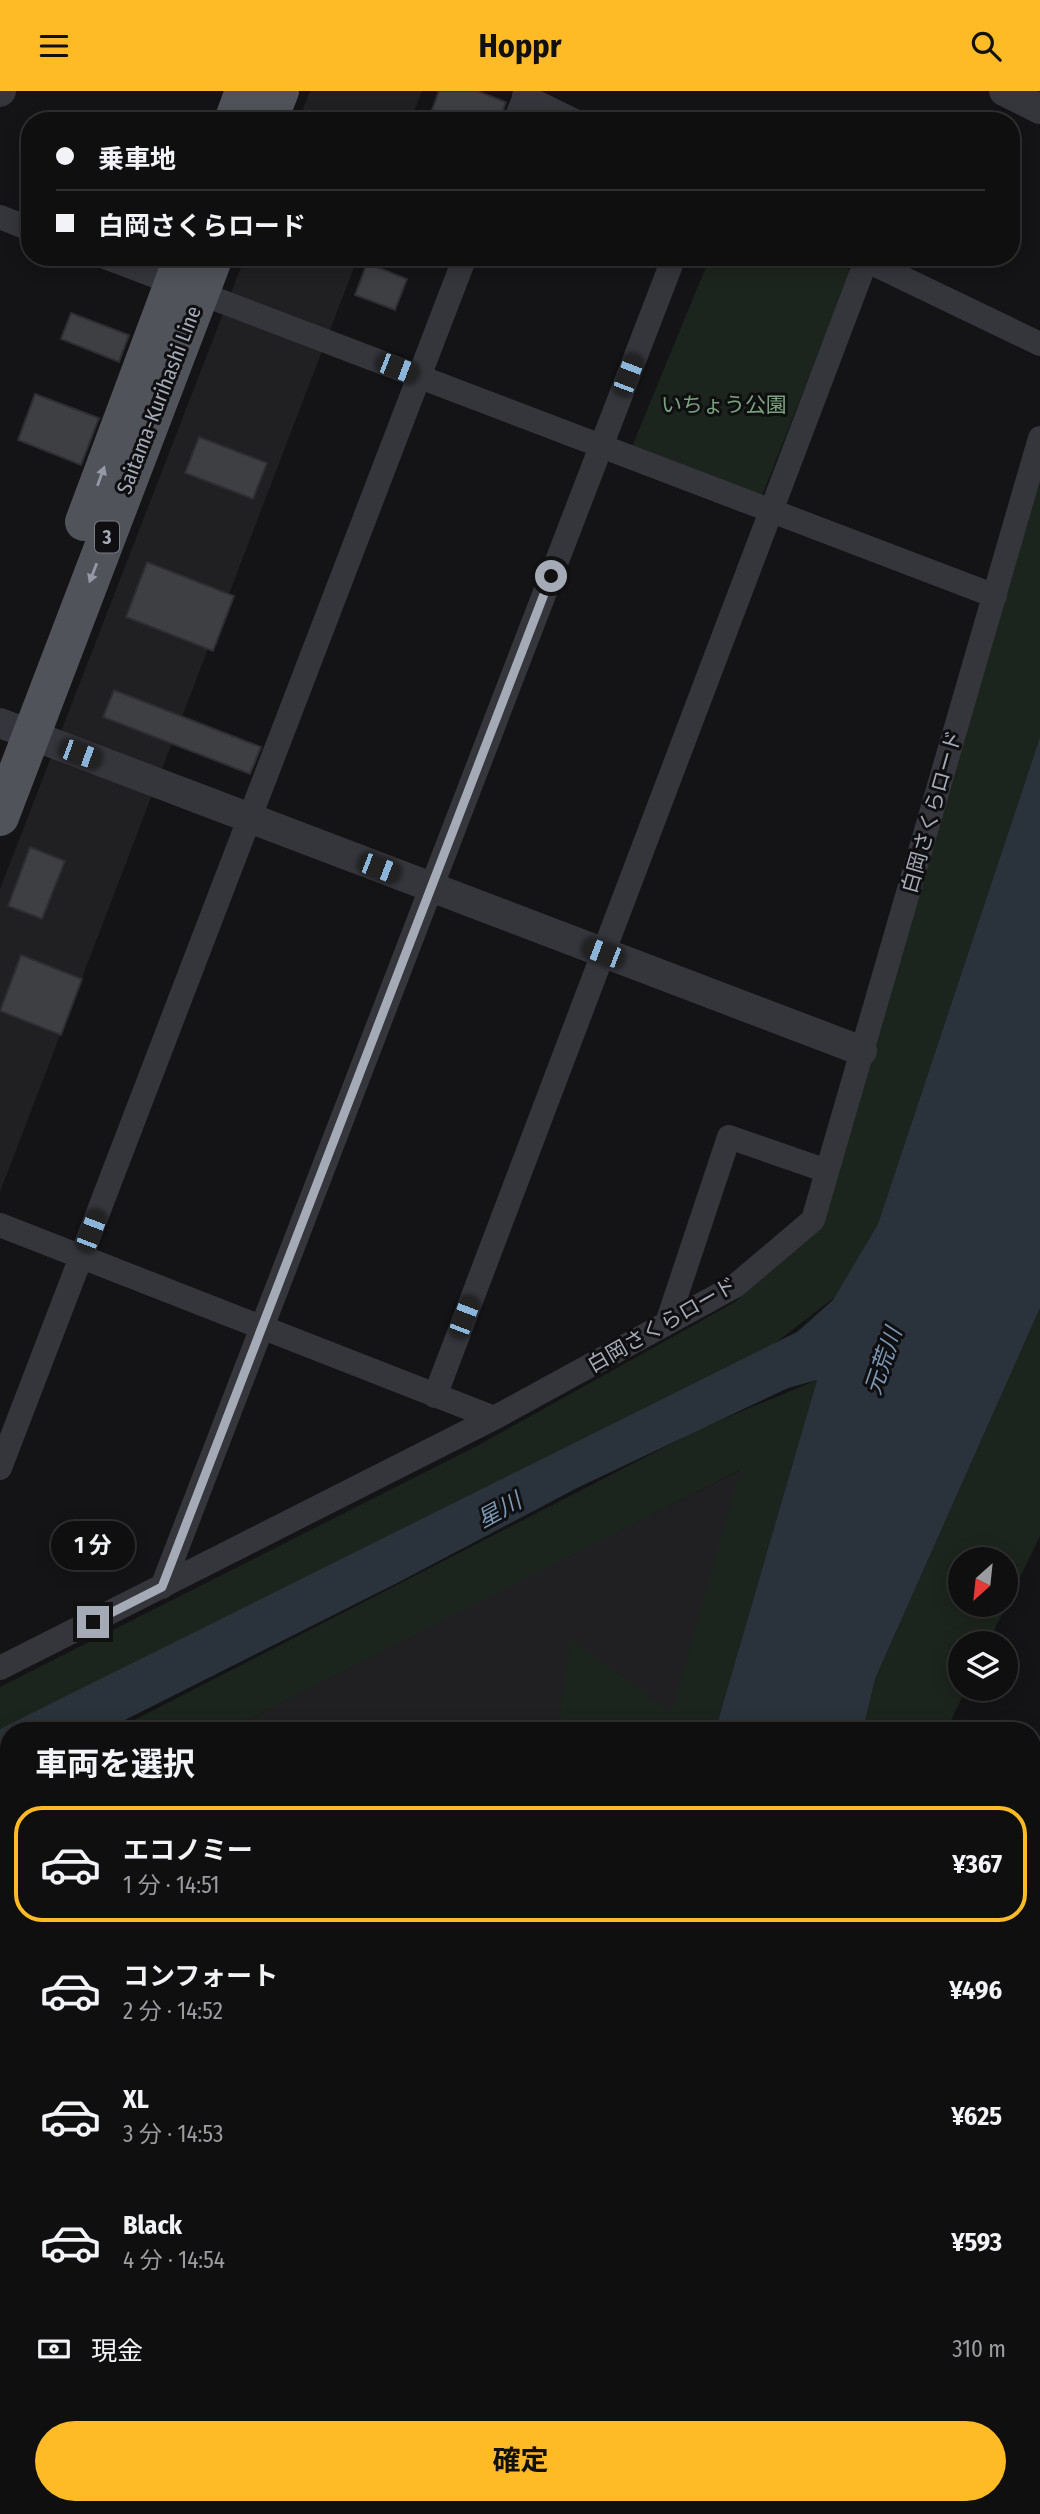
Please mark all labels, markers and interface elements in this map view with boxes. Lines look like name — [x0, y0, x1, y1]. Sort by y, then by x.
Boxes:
icon: menu — [35, 27, 73, 65]
text: Hoppr — [479, 27, 561, 65]
icon: search — [967, 27, 1005, 65]
text: 乗車地 — [98, 144, 176, 175]
text: 白岡さくらロード — [98, 211, 306, 242]
street label: Saitama-Kurihashi Line — [111, 302, 207, 498]
car — [374, 351, 421, 385]
car — [611, 352, 646, 398]
park label: いちょう公園 — [661, 392, 787, 418]
one-way arrow — [96, 466, 107, 487]
road number: 3 — [95, 521, 119, 553]
route start — [535, 560, 567, 592]
one-way arrow — [88, 562, 99, 583]
street label: 白岡さくらロード — [896, 728, 968, 896]
car — [57, 737, 104, 771]
car — [356, 851, 403, 885]
car — [580, 936, 627, 970]
car — [74, 1208, 109, 1254]
street label: 白岡さくらロード — [583, 1272, 741, 1378]
car — [447, 1294, 482, 1340]
water label: 元荒川 — [859, 1321, 908, 1398]
water label: 星川 — [472, 1485, 529, 1533]
callout: 1 分 — [51, 1521, 135, 1569]
text: 1 分 — [74, 1531, 112, 1559]
north arrow — [948, 1547, 1018, 1617]
map controls — [948, 1547, 1018, 1701]
route end — [77, 1606, 109, 1638]
button: layers — [948, 1631, 1018, 1701]
text: 車両を選択 — [35, 1745, 195, 1783]
icon: car — [39, 1833, 102, 1896]
text: エコノミー — [123, 1835, 253, 1866]
text: ¥367 — [952, 1849, 1002, 1880]
text: 1 分 · 14:51 — [123, 1871, 220, 1899]
icon: car — [39, 1959, 102, 2022]
text: コンフォート — [123, 1961, 278, 1992]
text: ¥496 — [949, 1975, 1002, 2006]
text: 2 分 · 14:52 — [123, 1997, 223, 2025]
text: XL — [123, 2084, 149, 2115]
icon: car — [39, 2085, 102, 2148]
text: ¥625 — [951, 2101, 1002, 2132]
text: 3 分 · 14:53 — [123, 2120, 223, 2148]
text: Black — [123, 2210, 182, 2241]
icon: car — [39, 2211, 102, 2274]
text: ¥593 — [951, 2227, 1002, 2258]
text: 4 分 · 14:54 — [123, 2246, 225, 2274]
icon: cash — [35, 2330, 73, 2368]
text: 310 m — [952, 2335, 1006, 2363]
text: 現金 — [91, 2336, 143, 2367]
button: 確定 — [35, 2421, 1006, 2501]

